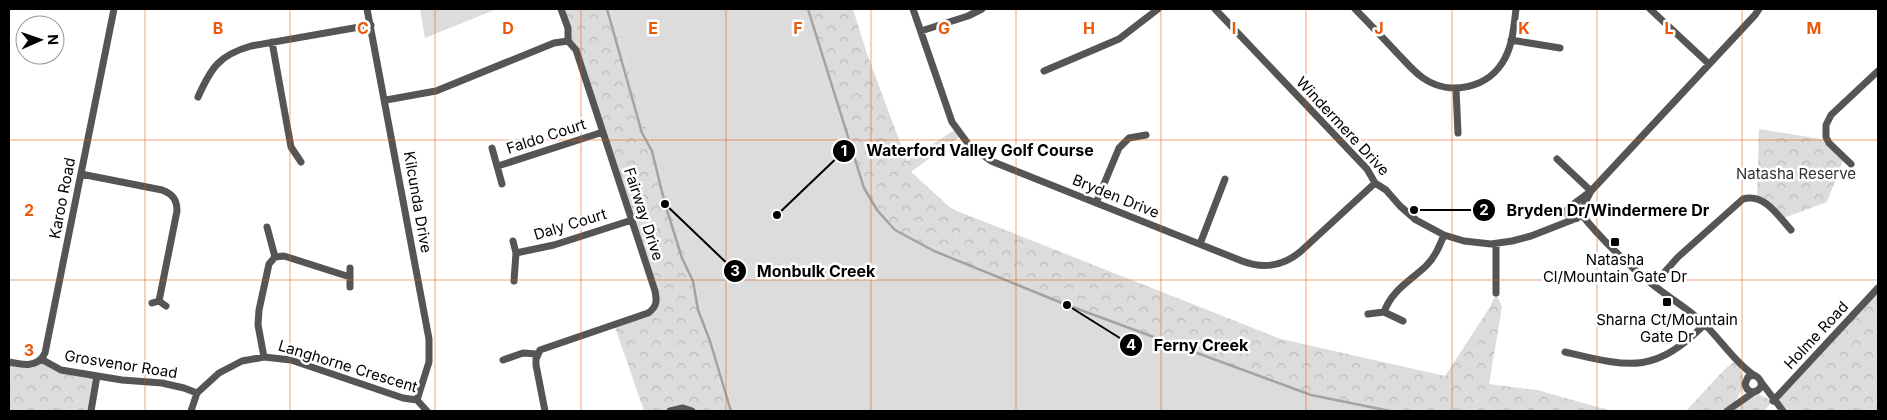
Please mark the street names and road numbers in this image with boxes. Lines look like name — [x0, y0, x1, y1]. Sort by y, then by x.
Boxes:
street label: Windermere Drive — [1292, 73, 1394, 179]
street label: Faldo Court — [504, 114, 588, 158]
street label: Kilcunda Drive — [400, 150, 436, 254]
street label: Karoo Road — [45, 156, 79, 240]
street label: Fairway Drive — [620, 165, 668, 263]
street label: Bryden Drive — [1070, 170, 1162, 222]
street label: Daly Court — [531, 204, 609, 244]
street label: Holme Road — [1780, 297, 1852, 373]
street label: Langhorne Crescent — [276, 336, 420, 396]
street label: Grosvenor Road — [63, 346, 179, 382]

